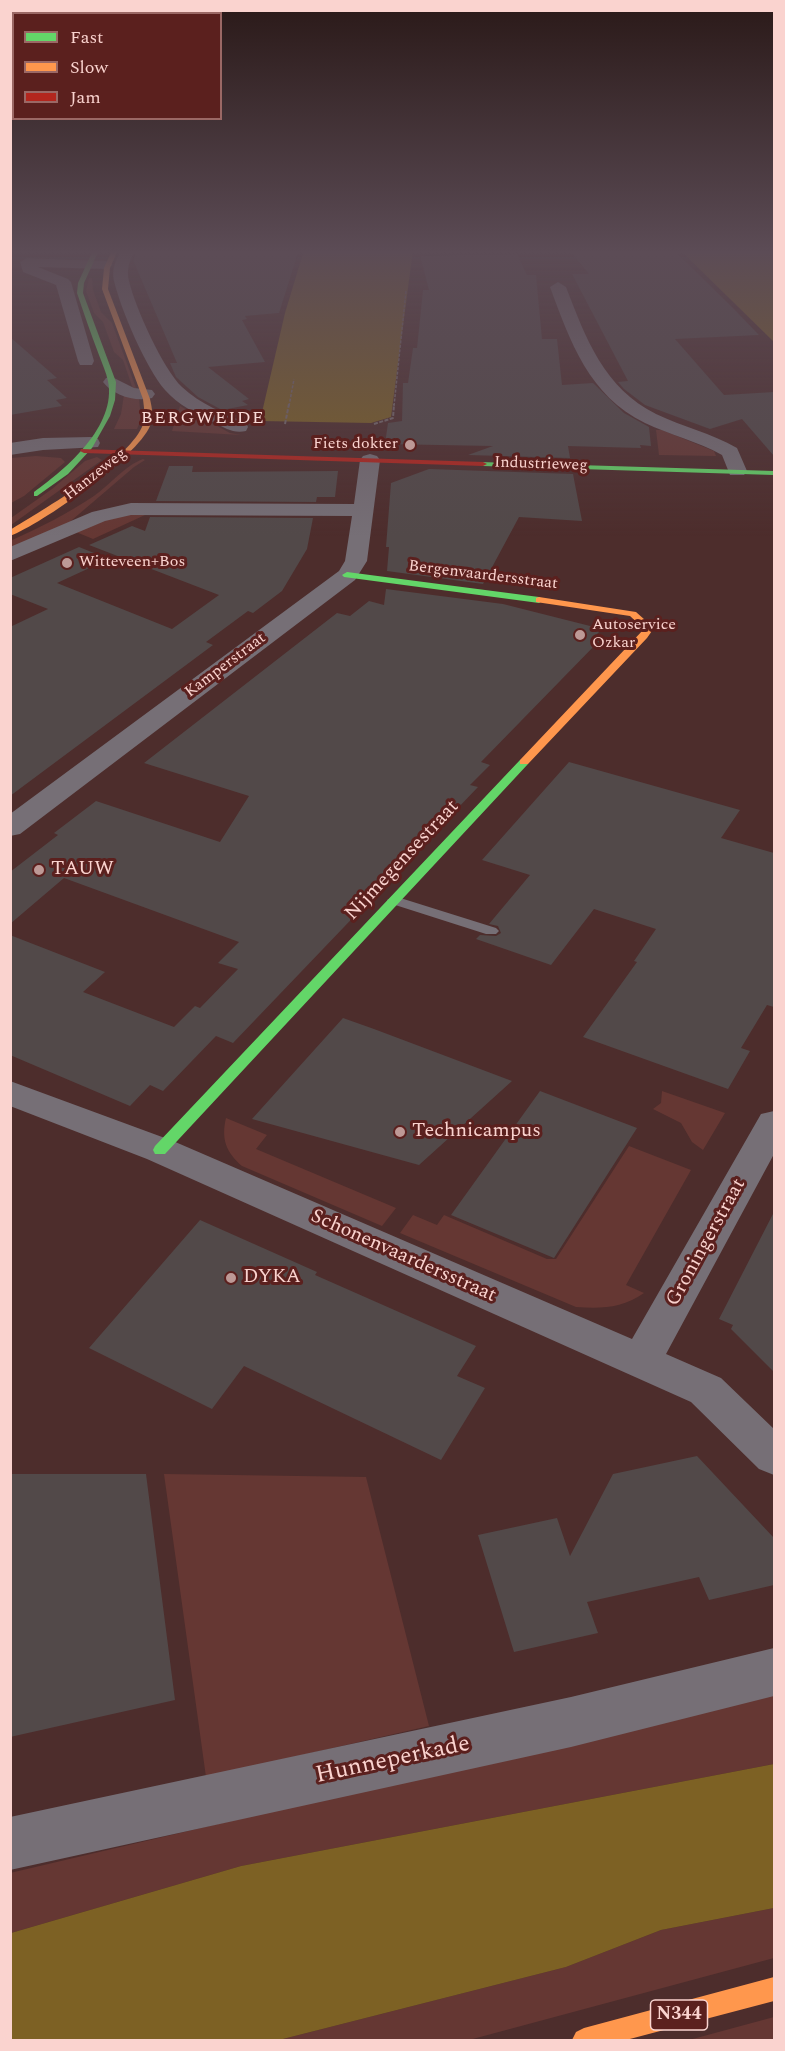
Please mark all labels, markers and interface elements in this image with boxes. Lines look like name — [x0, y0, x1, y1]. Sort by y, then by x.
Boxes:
legend — [12, 12, 222, 120]
text: Fast — [70, 24, 103, 51]
text: Slow — [70, 54, 108, 81]
text: Jam — [70, 84, 101, 111]
district label: BERGWEIDE — [141, 408, 265, 430]
place label: Fiets dokter — [313, 435, 398, 455]
marker: Fiets dokter — [403, 438, 417, 452]
street label: Hanzeweg — [61, 445, 131, 505]
street label: Industrieweg — [494, 454, 588, 476]
place label: Witteveen+Bos — [79, 553, 185, 573]
marker: Witteveen+Bos — [60, 556, 74, 570]
street label: Bergenvaardersstraat — [407, 557, 559, 595]
place label: Autoservice Ozkar — [592, 616, 676, 654]
marker: Autoservice Ozkar — [573, 628, 587, 642]
street label: Kamperstraat — [182, 629, 270, 703]
street label: Nijmegensestraat — [341, 796, 465, 926]
place label: TAUW — [51, 858, 114, 882]
marker: TAUW — [32, 863, 46, 877]
place label: Technicampus — [412, 1120, 541, 1144]
marker: Technicampus — [393, 1125, 407, 1139]
street label: Groningerstraat — [662, 1175, 752, 1311]
street label: Schonenvaardersstraat — [306, 1205, 500, 1309]
place label: DYKA — [243, 1266, 301, 1290]
marker: DYKA — [224, 1271, 238, 1285]
street label: Hunneperkade — [313, 1731, 473, 1791]
road number: N344 — [650, 2000, 708, 2030]

